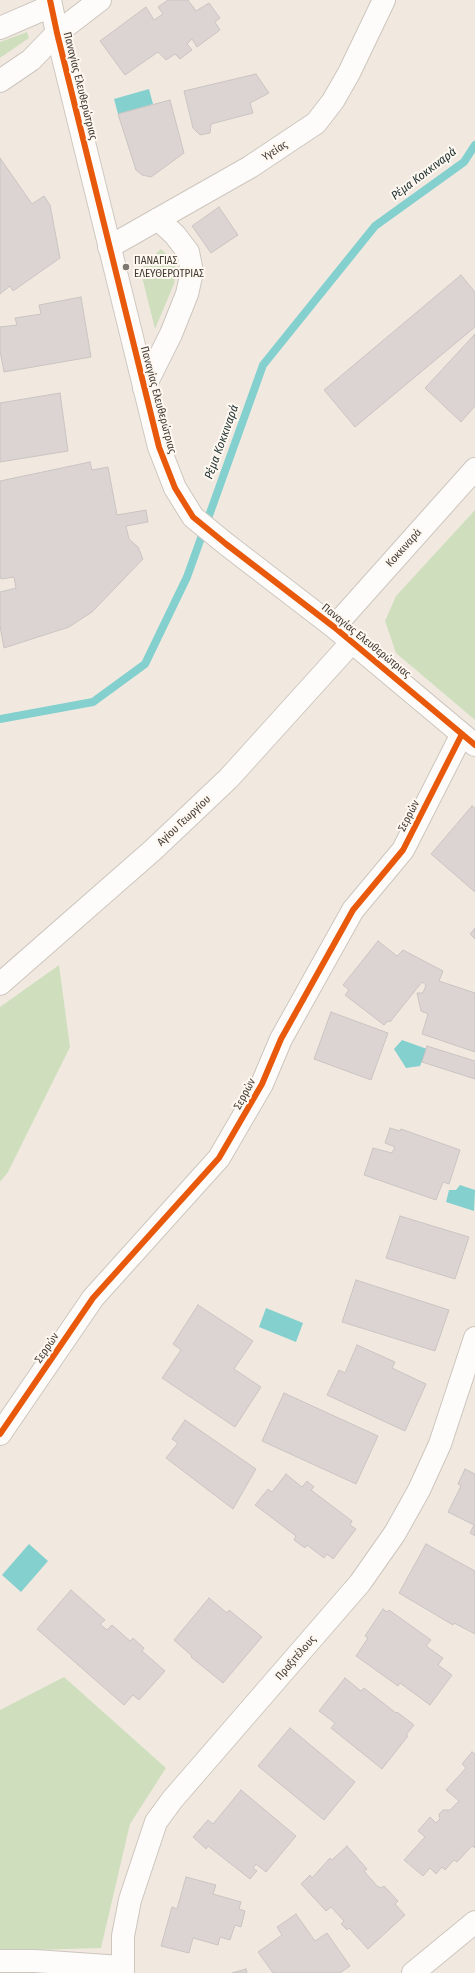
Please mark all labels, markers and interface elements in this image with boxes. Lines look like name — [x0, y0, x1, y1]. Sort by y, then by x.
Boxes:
street label: Παναγίας Ελευθερώτριας — [60, 31, 100, 141]
street label: Υγείας — [260, 138, 290, 164]
water label: Ρέμα Κοκκιναρά — [389, 145, 459, 203]
place label: ΠΑΝΑΓΙΑΣ ΕΛΕΥΘΕΡΩΤΡΙΑΣ — [134, 254, 204, 280]
marker: ΠΑΝΑΓΙΑΣ ΕΛΕΥΘΕΡΩΤΡΙΑΣ — [121, 262, 131, 272]
street label: Παναγίας Ελευθερώτριας — [137, 345, 179, 455]
water label: Ρέμα Κοκκιναρά — [202, 403, 242, 481]
street label: Κοκκιναρά — [383, 526, 425, 570]
street label: Παναγίας Ελευθερώτριας — [319, 601, 413, 681]
street label: Αγίου Γεωργίου — [155, 793, 213, 849]
street label: Σερρών — [396, 798, 422, 834]
street label: Σερρών — [231, 1076, 259, 1112]
street label: Σερρών — [32, 1330, 62, 1366]
street label: Πραξιτέλους — [273, 1633, 319, 1683]

